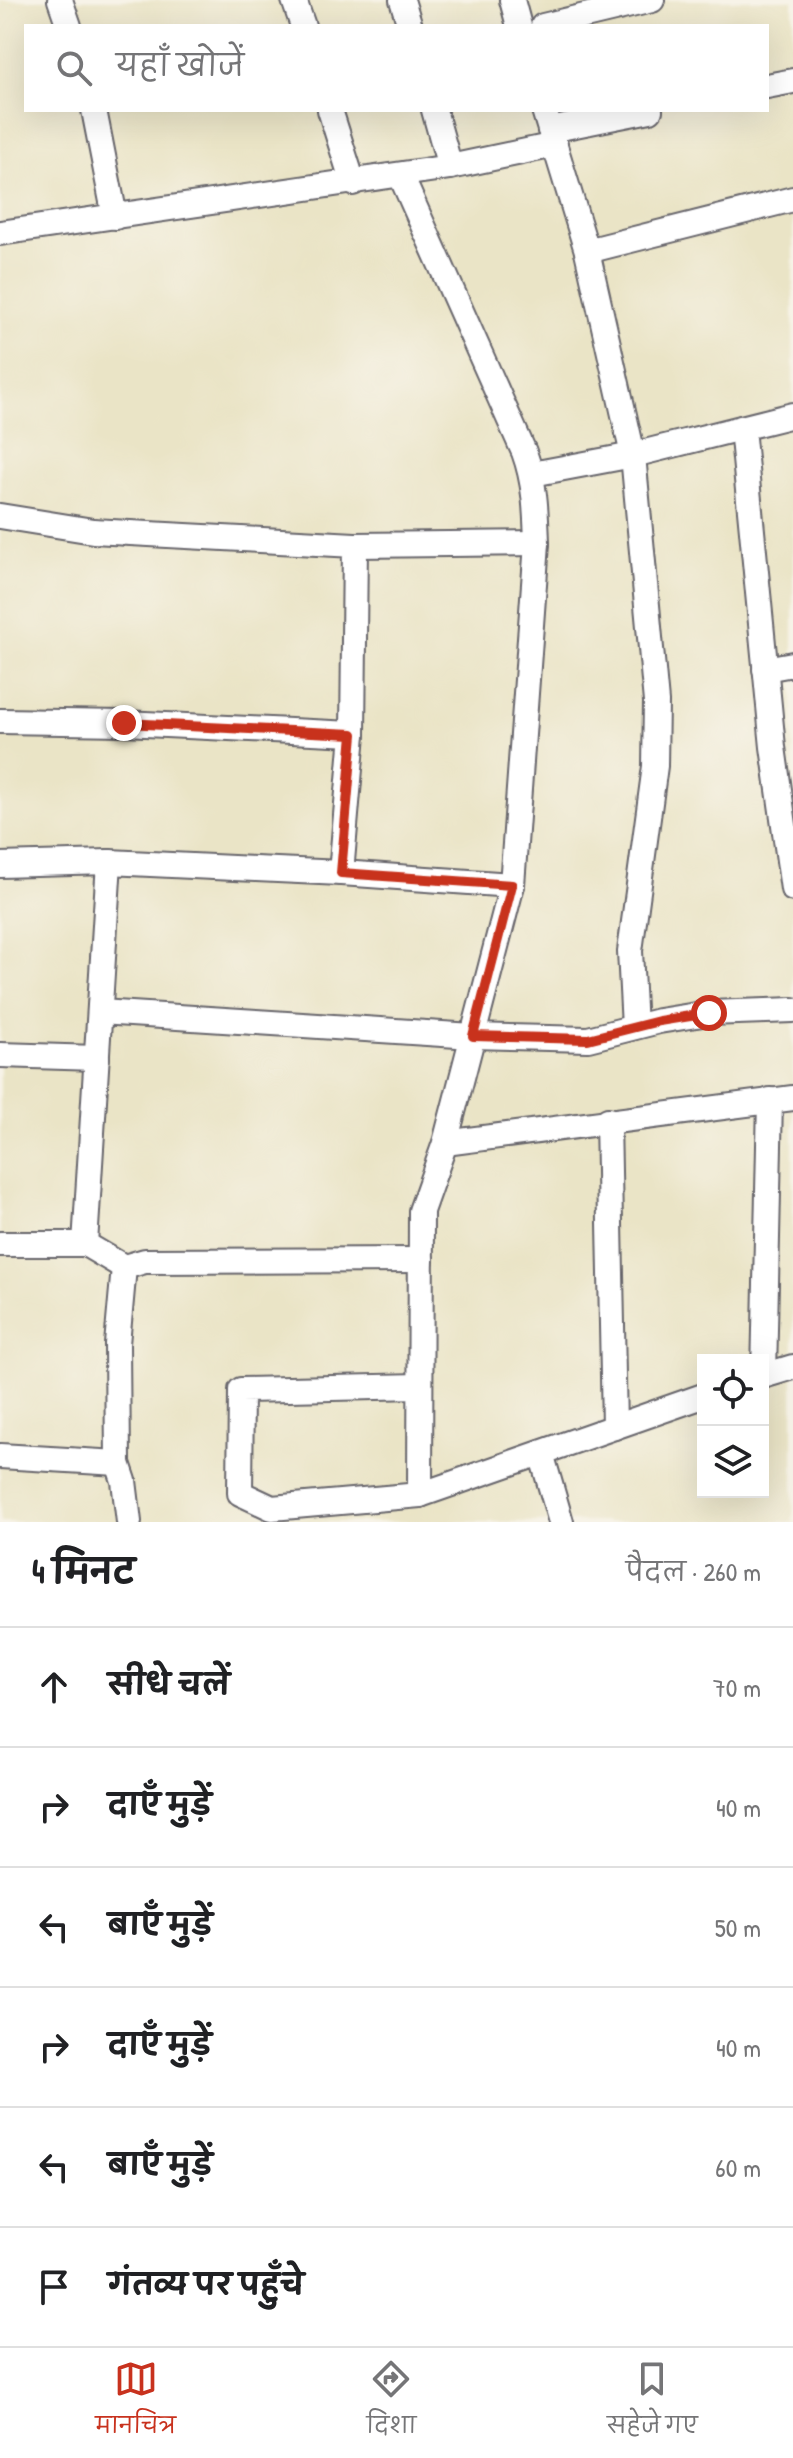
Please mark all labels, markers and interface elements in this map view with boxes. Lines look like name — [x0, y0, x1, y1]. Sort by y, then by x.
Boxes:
search box — [24, 24, 769, 112]
text: यहाँ खोजें — [116, 45, 244, 85]
icon: search — [52, 46, 96, 90]
route end — [106, 705, 142, 741]
route start — [691, 995, 727, 1031]
map controls — [697, 1354, 769, 1498]
button: locate — [697, 1354, 769, 1426]
button: layers — [697, 1426, 769, 1498]
text: 4 मिनट — [32, 1548, 135, 1594]
text: पैदल · 260 m — [626, 1554, 761, 1589]
text: सीधे चलें — [108, 1664, 230, 1704]
icon: ahead — [32, 1665, 76, 1709]
text: 70 m — [713, 1670, 761, 1705]
text: दाएँ मुड़ें — [108, 1784, 212, 1824]
icon: right — [32, 1785, 76, 1829]
text: 40 m — [716, 1790, 761, 1825]
text: बाएँ मुड़ें — [108, 1904, 213, 1944]
icon: left — [32, 1905, 76, 1949]
text: 50 m — [715, 1910, 761, 1945]
text: दाएँ मुड़ें — [108, 2024, 212, 2064]
icon: right — [32, 2025, 76, 2069]
text: 40 m — [716, 2030, 761, 2065]
text: बाएँ मुड़ें — [108, 2144, 213, 2184]
icon: left — [32, 2145, 76, 2189]
text: 60 m — [715, 2150, 761, 2185]
text: गंतव्य पर पहुँचे — [108, 2264, 304, 2304]
icon: arrive — [32, 2265, 76, 2309]
tab: मानचित्र — [95, 2357, 176, 2450]
tab: दिशा — [367, 2357, 416, 2450]
tab: सहेजे गए — [607, 2357, 698, 2450]

